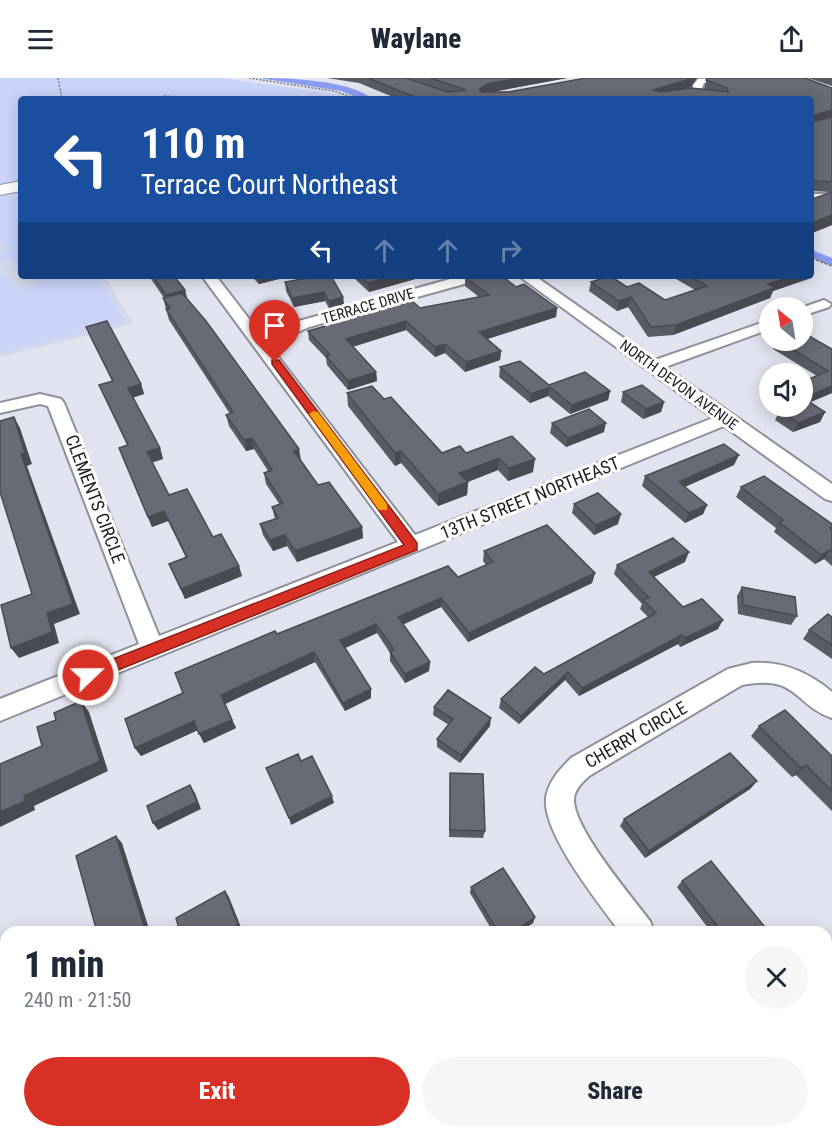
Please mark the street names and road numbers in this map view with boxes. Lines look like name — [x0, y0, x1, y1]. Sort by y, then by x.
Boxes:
street label: TERRACE DRIVE — [320, 284, 416, 328]
street label: NORTH DEVON AVENUE — [617, 336, 741, 434]
street label: CLEMENTS CIRCLE — [61, 432, 130, 566]
street label: 13TH STREET NORTHEAST — [437, 452, 622, 543]
street label: CHERRY CIRCLE — [581, 697, 691, 772]

